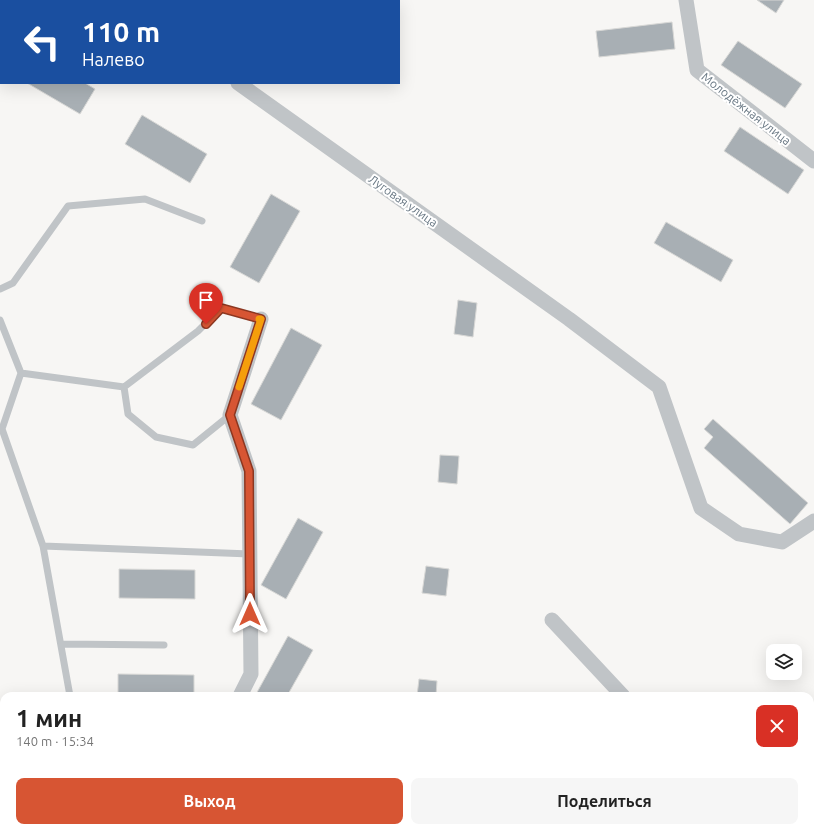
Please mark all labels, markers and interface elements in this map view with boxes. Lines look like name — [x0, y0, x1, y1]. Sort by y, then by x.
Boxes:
icon: left — [16, 16, 68, 68]
text: 110 m — [82, 16, 160, 47]
text: Налево — [82, 49, 145, 69]
street label: Молодёжная улица — [699, 70, 793, 147]
street label: Луговая улица — [366, 172, 440, 229]
pin — [189, 283, 223, 324]
icon: arrive — [195, 289, 217, 311]
position arrow — [229, 593, 271, 635]
map controls — [766, 644, 802, 680]
button: layers — [766, 644, 802, 680]
text: 1 мин — [16, 705, 82, 732]
button: close — [756, 705, 798, 747]
text: 140 m · 15:34 — [16, 734, 94, 748]
button: Выход — [16, 778, 403, 824]
button: Поделиться — [411, 778, 798, 824]

